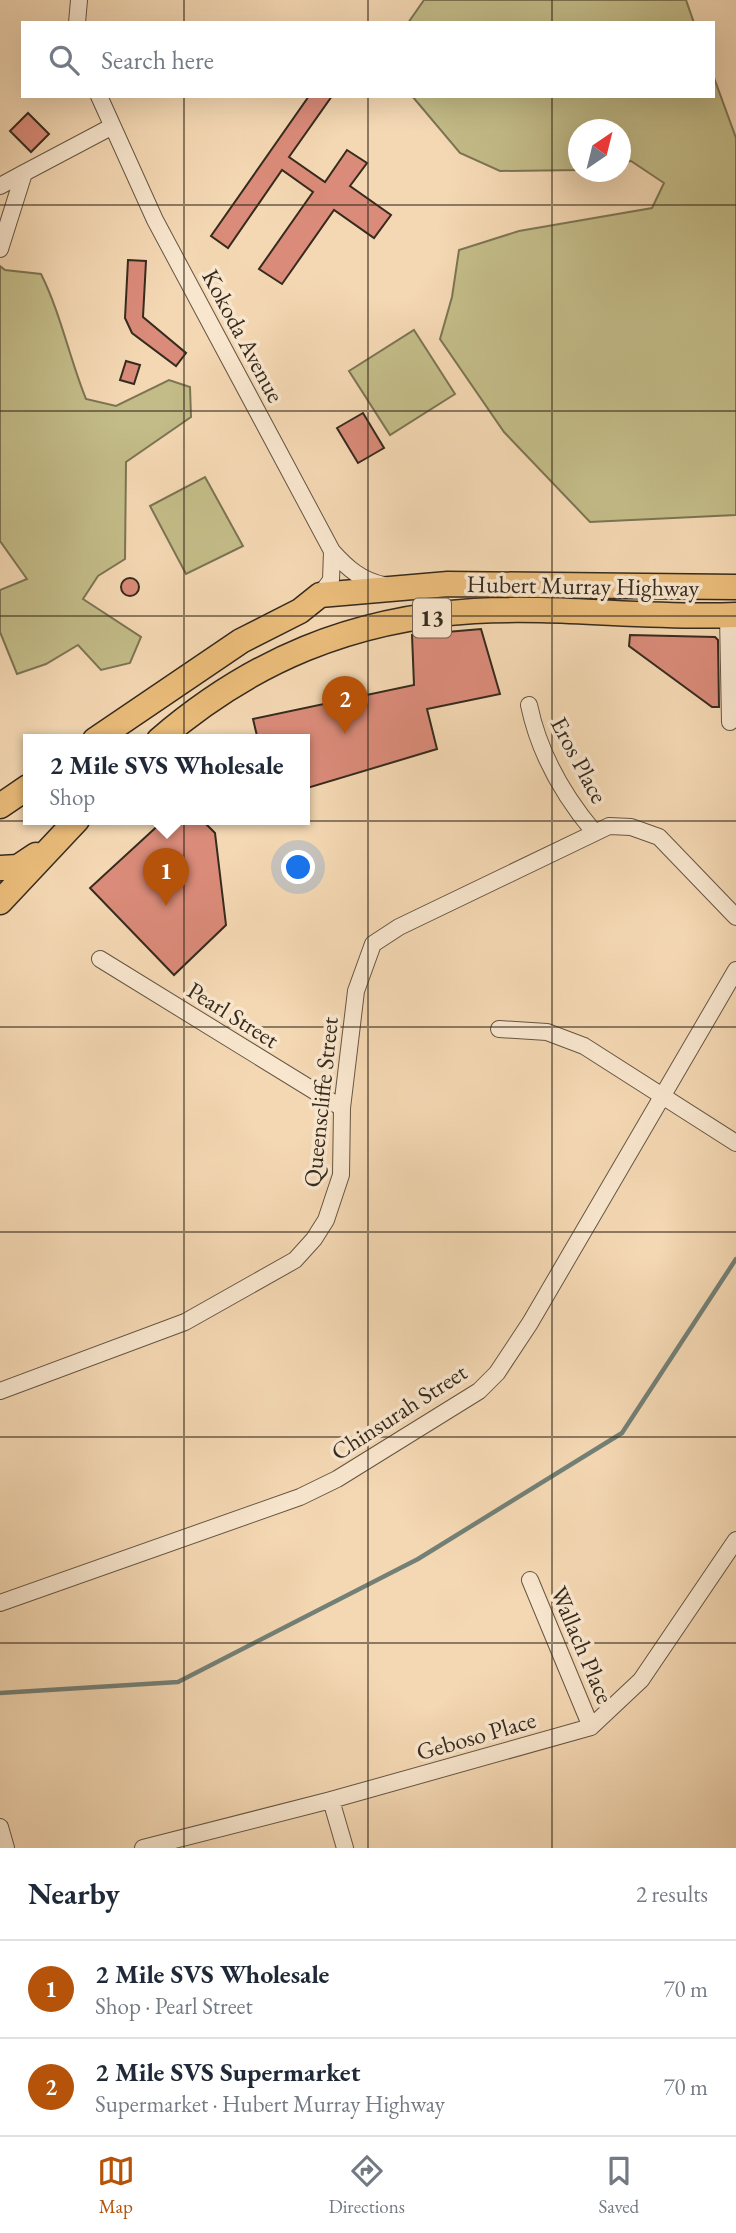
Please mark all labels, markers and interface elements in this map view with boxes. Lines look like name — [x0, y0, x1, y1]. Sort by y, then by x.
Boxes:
search box — [21, 21, 715, 98]
icon: search — [45, 41, 83, 79]
text: Search here — [101, 43, 214, 77]
north arrow — [568, 119, 631, 182]
street label: Kokoda Avenue — [195, 264, 291, 408]
street label: Hubert Murray Highway — [466, 568, 700, 603]
road number: 13 — [413, 598, 451, 638]
pin: 2 — [322, 676, 368, 734]
street label: Eros Place — [544, 711, 615, 808]
popup — [23, 734, 310, 825]
text: 2 Mile SVS Wholesale — [49, 748, 284, 782]
text: Shop — [49, 782, 95, 812]
pin: 1 — [143, 848, 189, 906]
your location — [281, 850, 315, 884]
street label: Pearl Street — [182, 974, 285, 1055]
street label: Queenscliffe Street — [296, 1015, 345, 1189]
street label: Chinsurah Street — [325, 1356, 473, 1467]
street label: Wallach Place — [544, 1581, 621, 1708]
street label: Geboso Place — [413, 1704, 539, 1767]
text: Nearby — [28, 1874, 120, 1913]
text: 2 results — [636, 1879, 708, 1909]
text: 2 Mile SVS Wholesale — [95, 1957, 329, 1991]
text: 1 — [45, 1974, 57, 2004]
text: 70 m — [663, 1974, 708, 2004]
text: Shop · Pearl Street — [95, 1991, 253, 2021]
text: 2 Mile SVS Supermarket — [95, 2055, 360, 2089]
text: 2 — [45, 2072, 57, 2102]
text: 70 m — [663, 2072, 708, 2102]
text: Supermarket · Hubert Murray Highway — [95, 2089, 445, 2119]
tab: Map — [97, 2152, 135, 2219]
tab: Directions — [328, 2152, 405, 2219]
tab: Saved — [598, 2152, 639, 2219]

